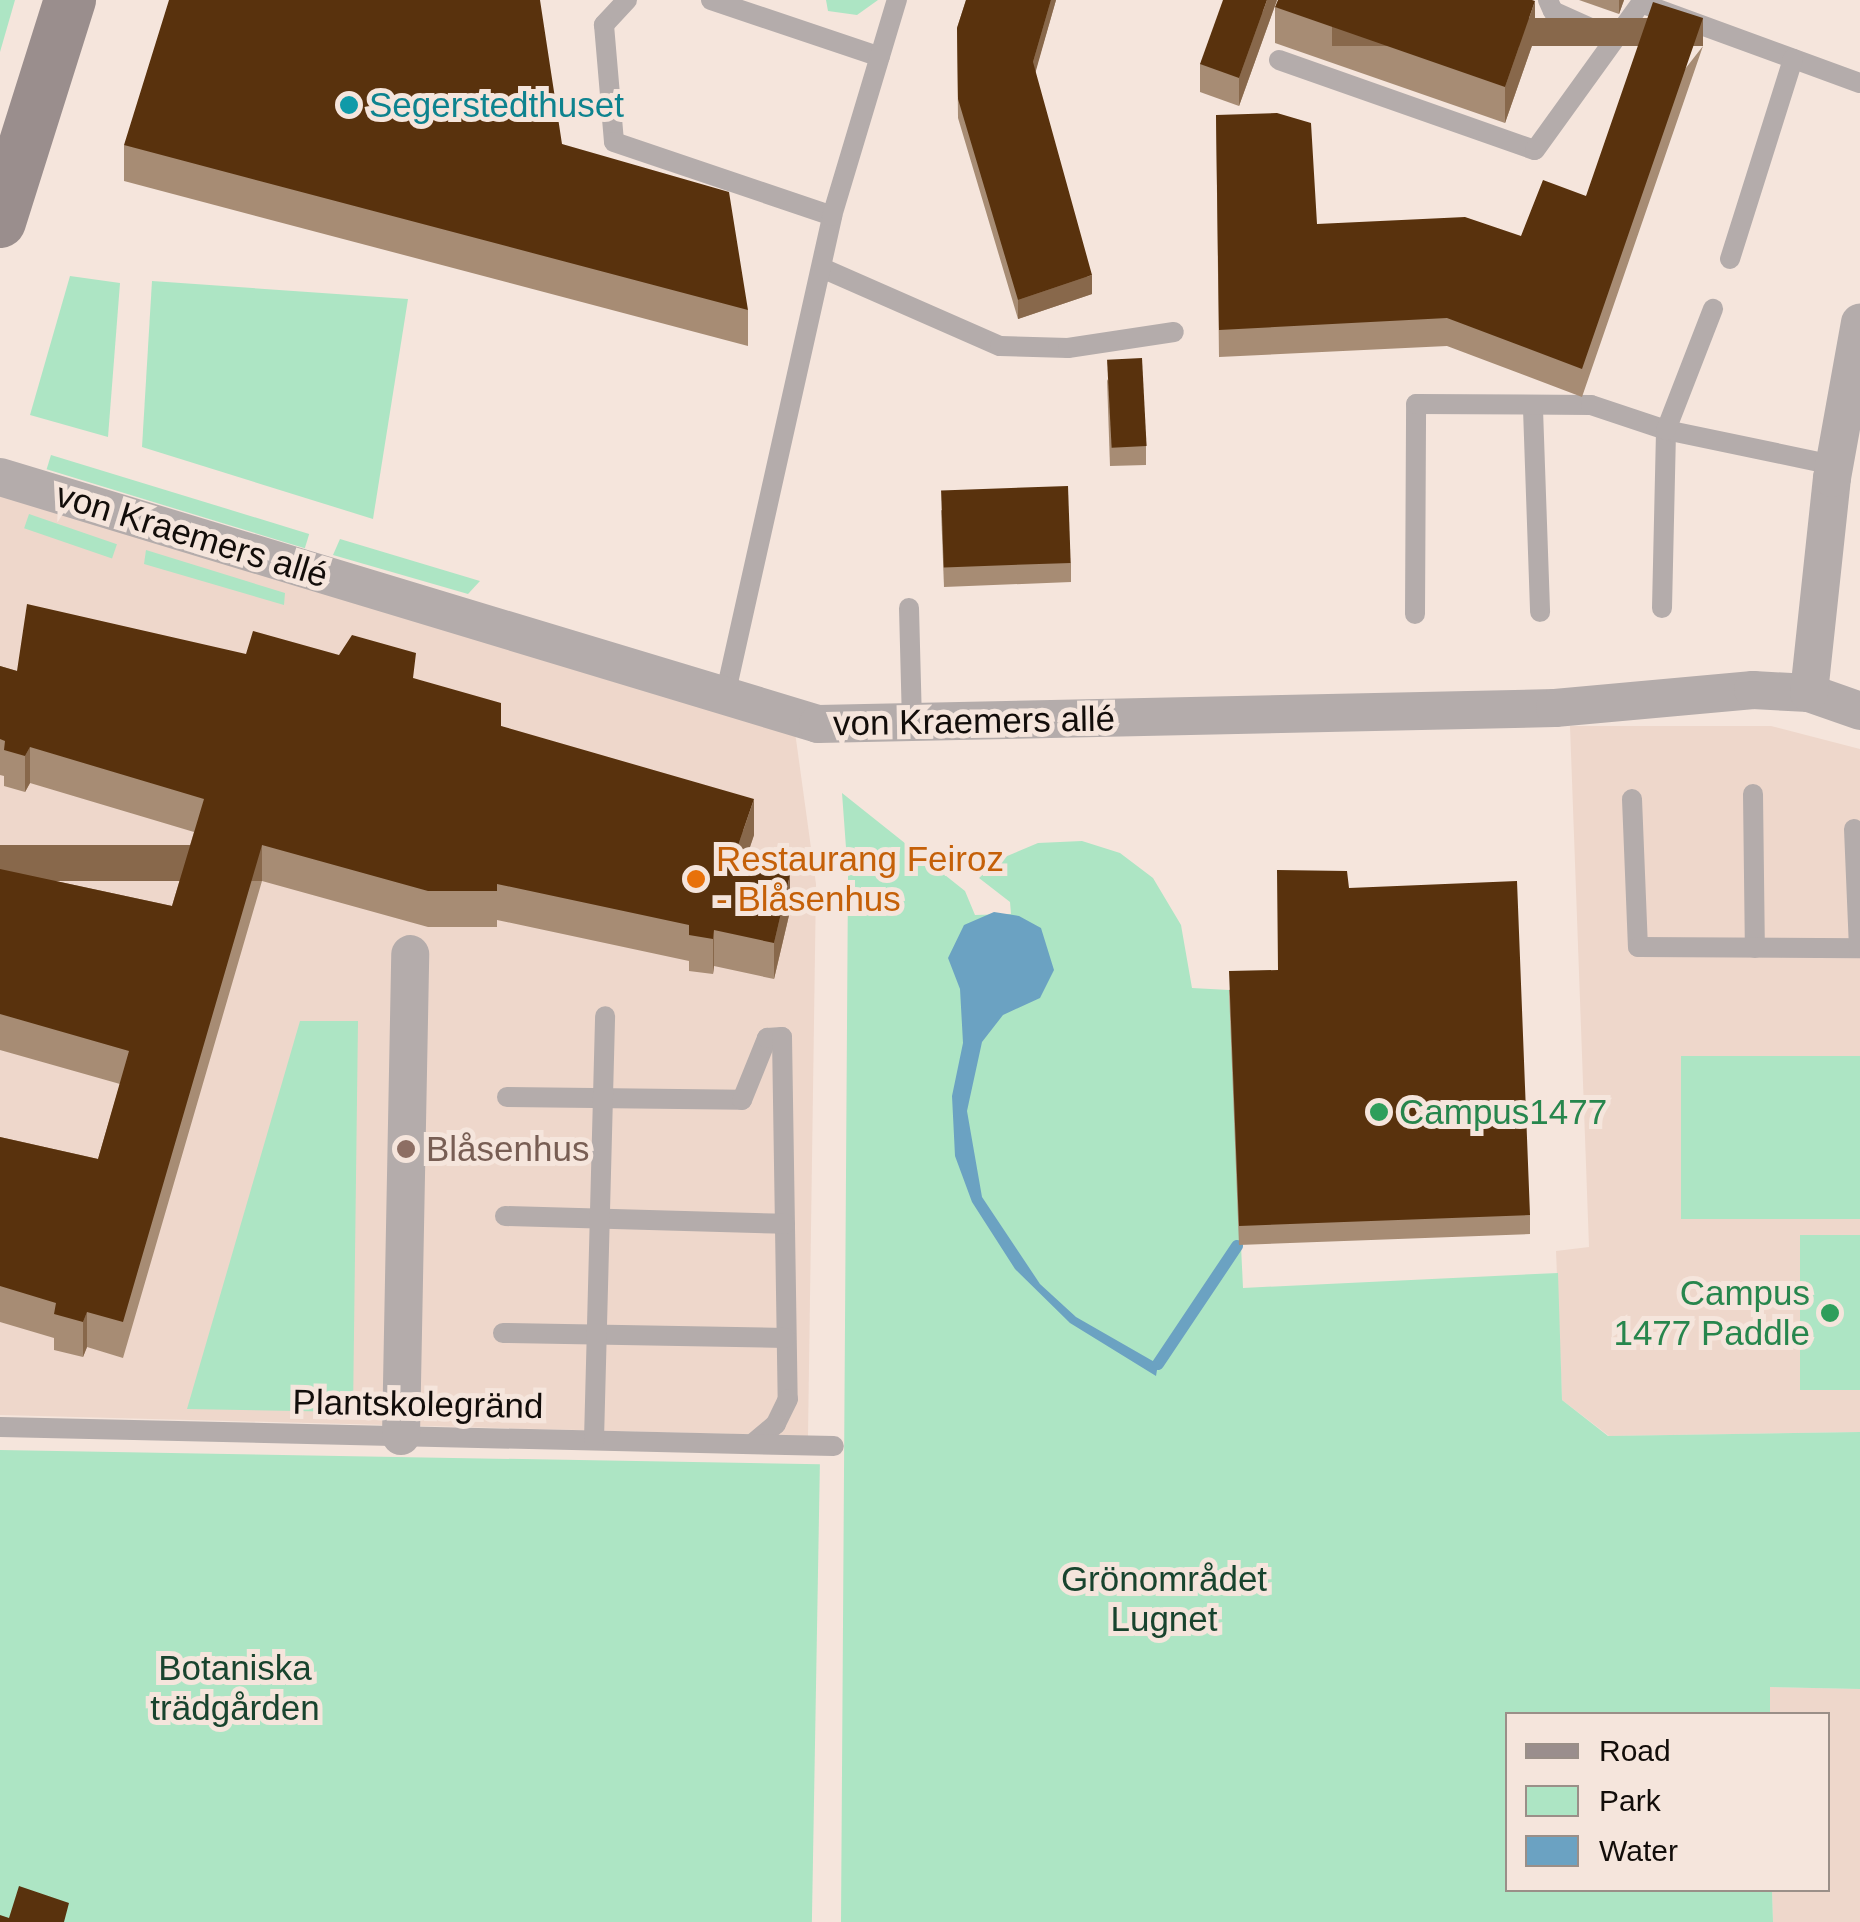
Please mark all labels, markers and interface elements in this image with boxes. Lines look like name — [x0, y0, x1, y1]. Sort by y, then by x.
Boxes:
place label: Segerstedthuset — [369, 84, 624, 126]
marker: Segerstedthuset — [338, 94, 360, 116]
street label: von Kraemers allé — [51, 474, 333, 596]
street label: von Kraemers allé — [833, 698, 1115, 744]
place label: Restaurang Feiroz - Blåsenhus — [716, 838, 1004, 920]
marker: Restaurang Feiroz - Blåsenhus — [685, 868, 707, 890]
place label: Campus1477 — [1399, 1091, 1607, 1133]
marker: Campus1477 — [1368, 1101, 1390, 1123]
place label: Blåsenhus — [426, 1128, 589, 1170]
marker: Blåsenhus — [395, 1138, 417, 1160]
place label: Campus 1477 Paddle — [1613, 1272, 1810, 1354]
marker: Campus 1477 Paddle — [1819, 1302, 1841, 1324]
street label: Plantskolegränd — [292, 1381, 544, 1427]
park label: Grönområdet Lugnet — [1061, 1558, 1267, 1640]
park label: Botaniska trädgården — [150, 1647, 320, 1729]
legend — [1505, 1712, 1830, 1892]
text: Road — [1599, 1734, 1671, 1767]
text: Park — [1599, 1784, 1661, 1817]
text: Water — [1599, 1834, 1678, 1867]

